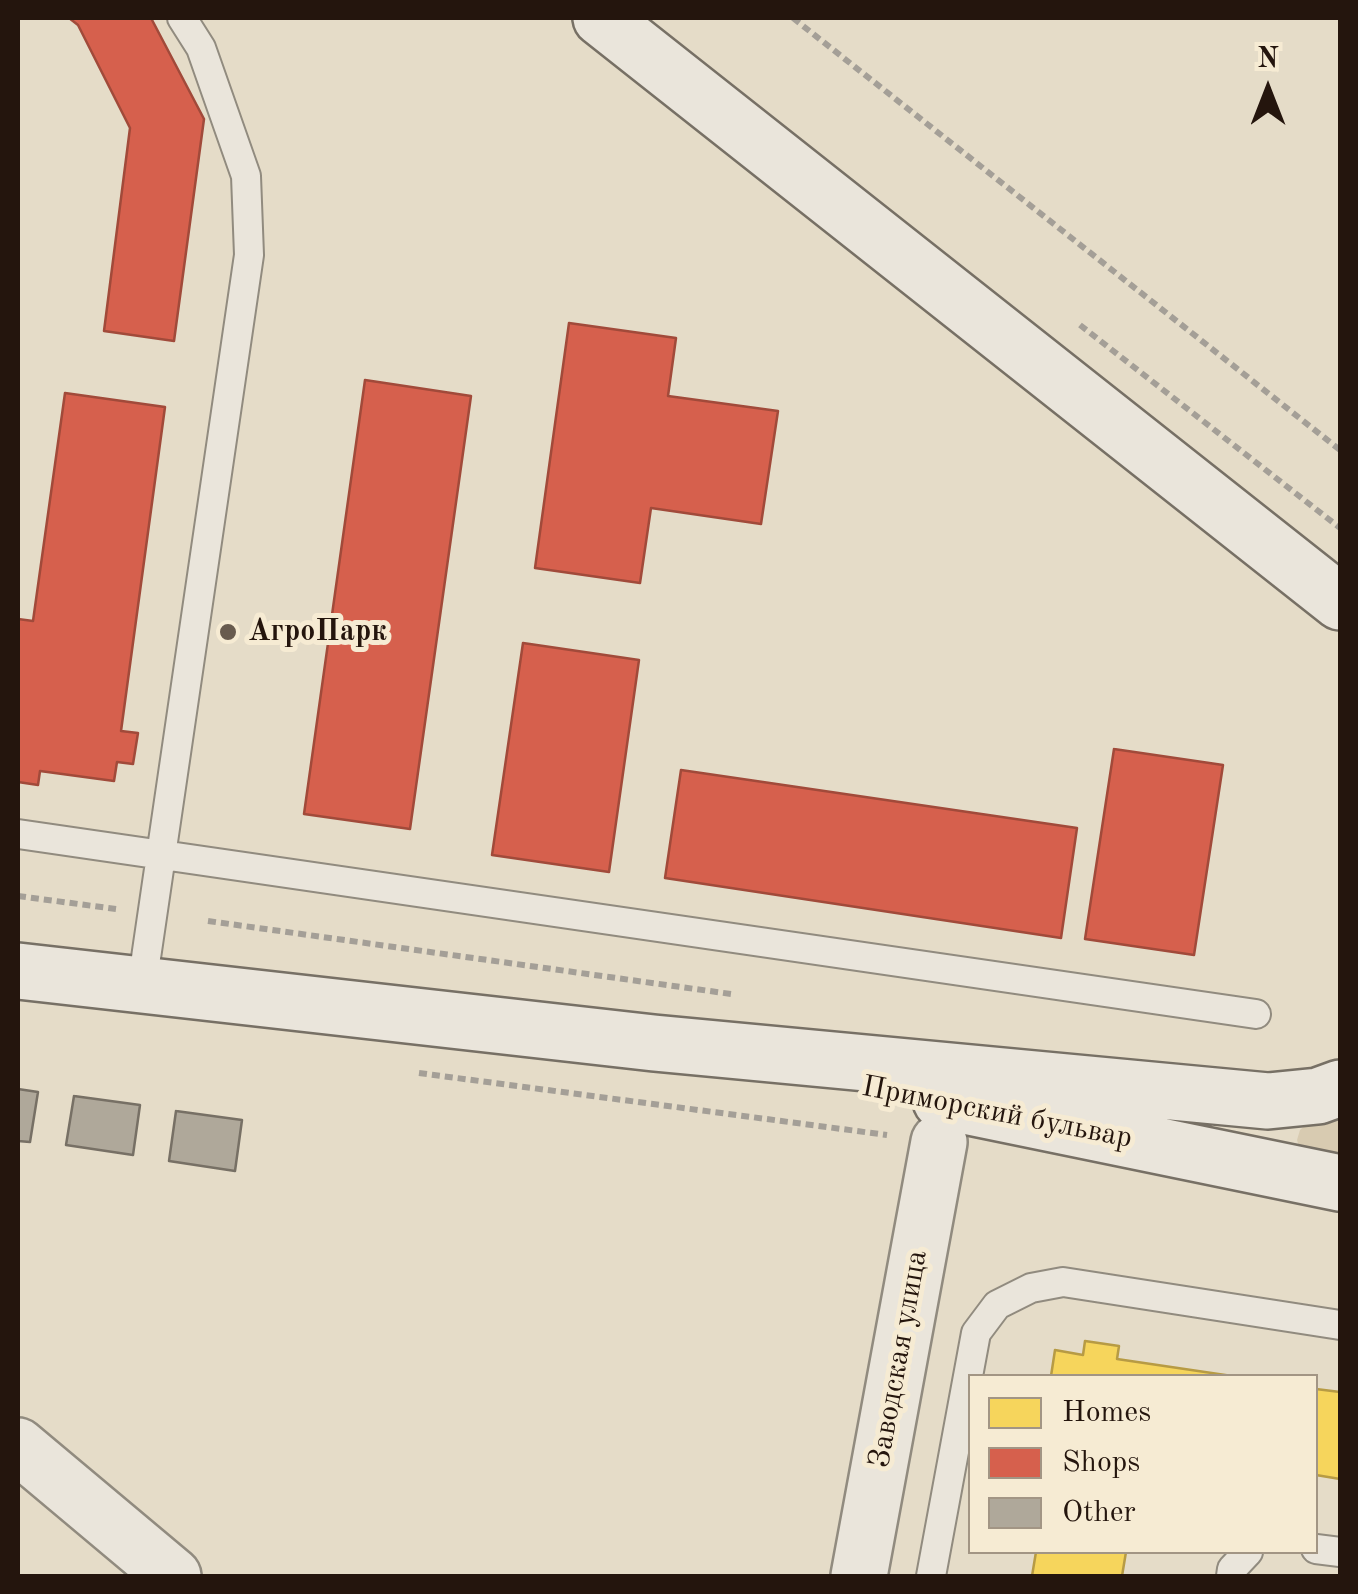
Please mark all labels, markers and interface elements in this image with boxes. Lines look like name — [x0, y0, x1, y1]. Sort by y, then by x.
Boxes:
north arrow — [1218, 40, 1318, 140]
text: N — [1257, 46, 1279, 74]
place label: АгроПарк — [248, 614, 387, 650]
marker: АгроПарк — [217, 621, 239, 643]
street label: Приморский бульвар — [859, 1069, 1135, 1157]
street label: Заводская улица — [862, 1247, 936, 1471]
legend — [968, 1374, 1318, 1554]
text: Homes — [1062, 1398, 1151, 1428]
text: Shops — [1062, 1448, 1140, 1478]
text: Other — [1062, 1498, 1136, 1528]

